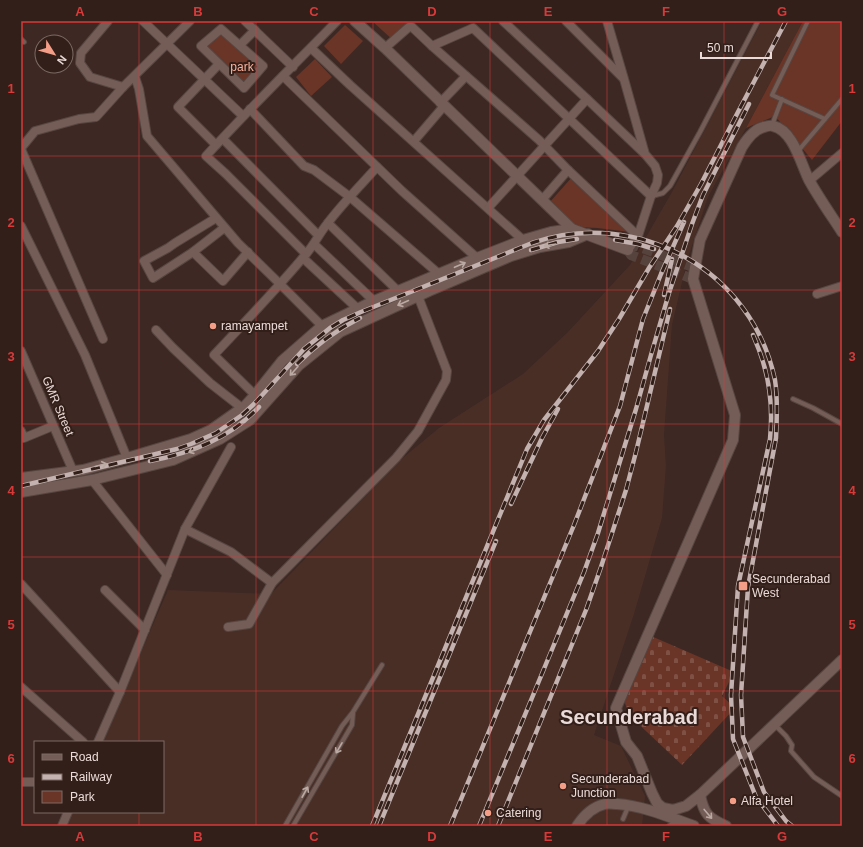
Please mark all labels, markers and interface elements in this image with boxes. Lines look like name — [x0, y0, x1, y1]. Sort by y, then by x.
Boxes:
text: A — [75, 4, 85, 19]
text: B — [193, 4, 203, 19]
text: C — [309, 4, 319, 19]
text: D — [427, 4, 437, 19]
text: E — [544, 4, 553, 19]
text: F — [662, 4, 670, 19]
text: G — [777, 4, 787, 19]
north arrow — [34, 34, 74, 74]
scale bar — [701, 34, 771, 60]
text: 50 m — [707, 41, 734, 55]
text: N — [55, 53, 69, 67]
park label: park — [230, 60, 255, 74]
text: 1 — [7, 81, 15, 96]
text: 1 — [848, 81, 856, 96]
text: 2 — [7, 215, 15, 230]
text: 2 — [848, 215, 856, 230]
one-way arrow — [544, 241, 557, 249]
one-way arrow — [453, 261, 465, 269]
one-way arrow — [398, 299, 410, 307]
place label: ramayampet — [221, 319, 288, 333]
marker: ramayampet — [208, 321, 218, 331]
text: 3 — [7, 349, 15, 364]
text: 3 — [848, 349, 856, 364]
one-way arrow — [290, 366, 299, 376]
street label: GMR Street — [39, 374, 77, 438]
one-way arrow — [189, 447, 201, 454]
one-way arrow — [94, 461, 107, 468]
text: 4 — [7, 483, 15, 498]
text: 4 — [848, 483, 856, 498]
place label: Secunderabad West — [752, 572, 830, 600]
marker: Secunderabad West — [737, 580, 749, 592]
text: 5 — [7, 617, 15, 632]
text: 5 — [848, 617, 856, 632]
district label: Secunderabad — [560, 706, 698, 728]
legend — [34, 741, 164, 813]
one-way arrow — [334, 742, 342, 754]
text: Road — [70, 750, 99, 764]
text: 6 — [7, 751, 15, 766]
text: 6 — [848, 751, 856, 766]
text: Railway — [70, 770, 112, 784]
place label: Secunderabad Junction — [571, 772, 649, 800]
marker: Secunderabad Junction — [558, 781, 568, 791]
one-way arrow — [301, 786, 309, 798]
text: Park — [70, 790, 96, 804]
place label: Alfa Hotel — [741, 794, 793, 808]
marker: Alfa Hotel — [728, 796, 738, 806]
place label: Catering — [496, 806, 541, 820]
marker: Catering — [483, 808, 493, 818]
one-way arrow — [704, 809, 713, 819]
text: A — [75, 829, 85, 844]
text: B — [193, 829, 203, 844]
text: C — [309, 829, 319, 844]
text: D — [427, 829, 437, 844]
text: E — [544, 829, 553, 844]
text: F — [662, 829, 670, 844]
text: G — [777, 829, 787, 844]

